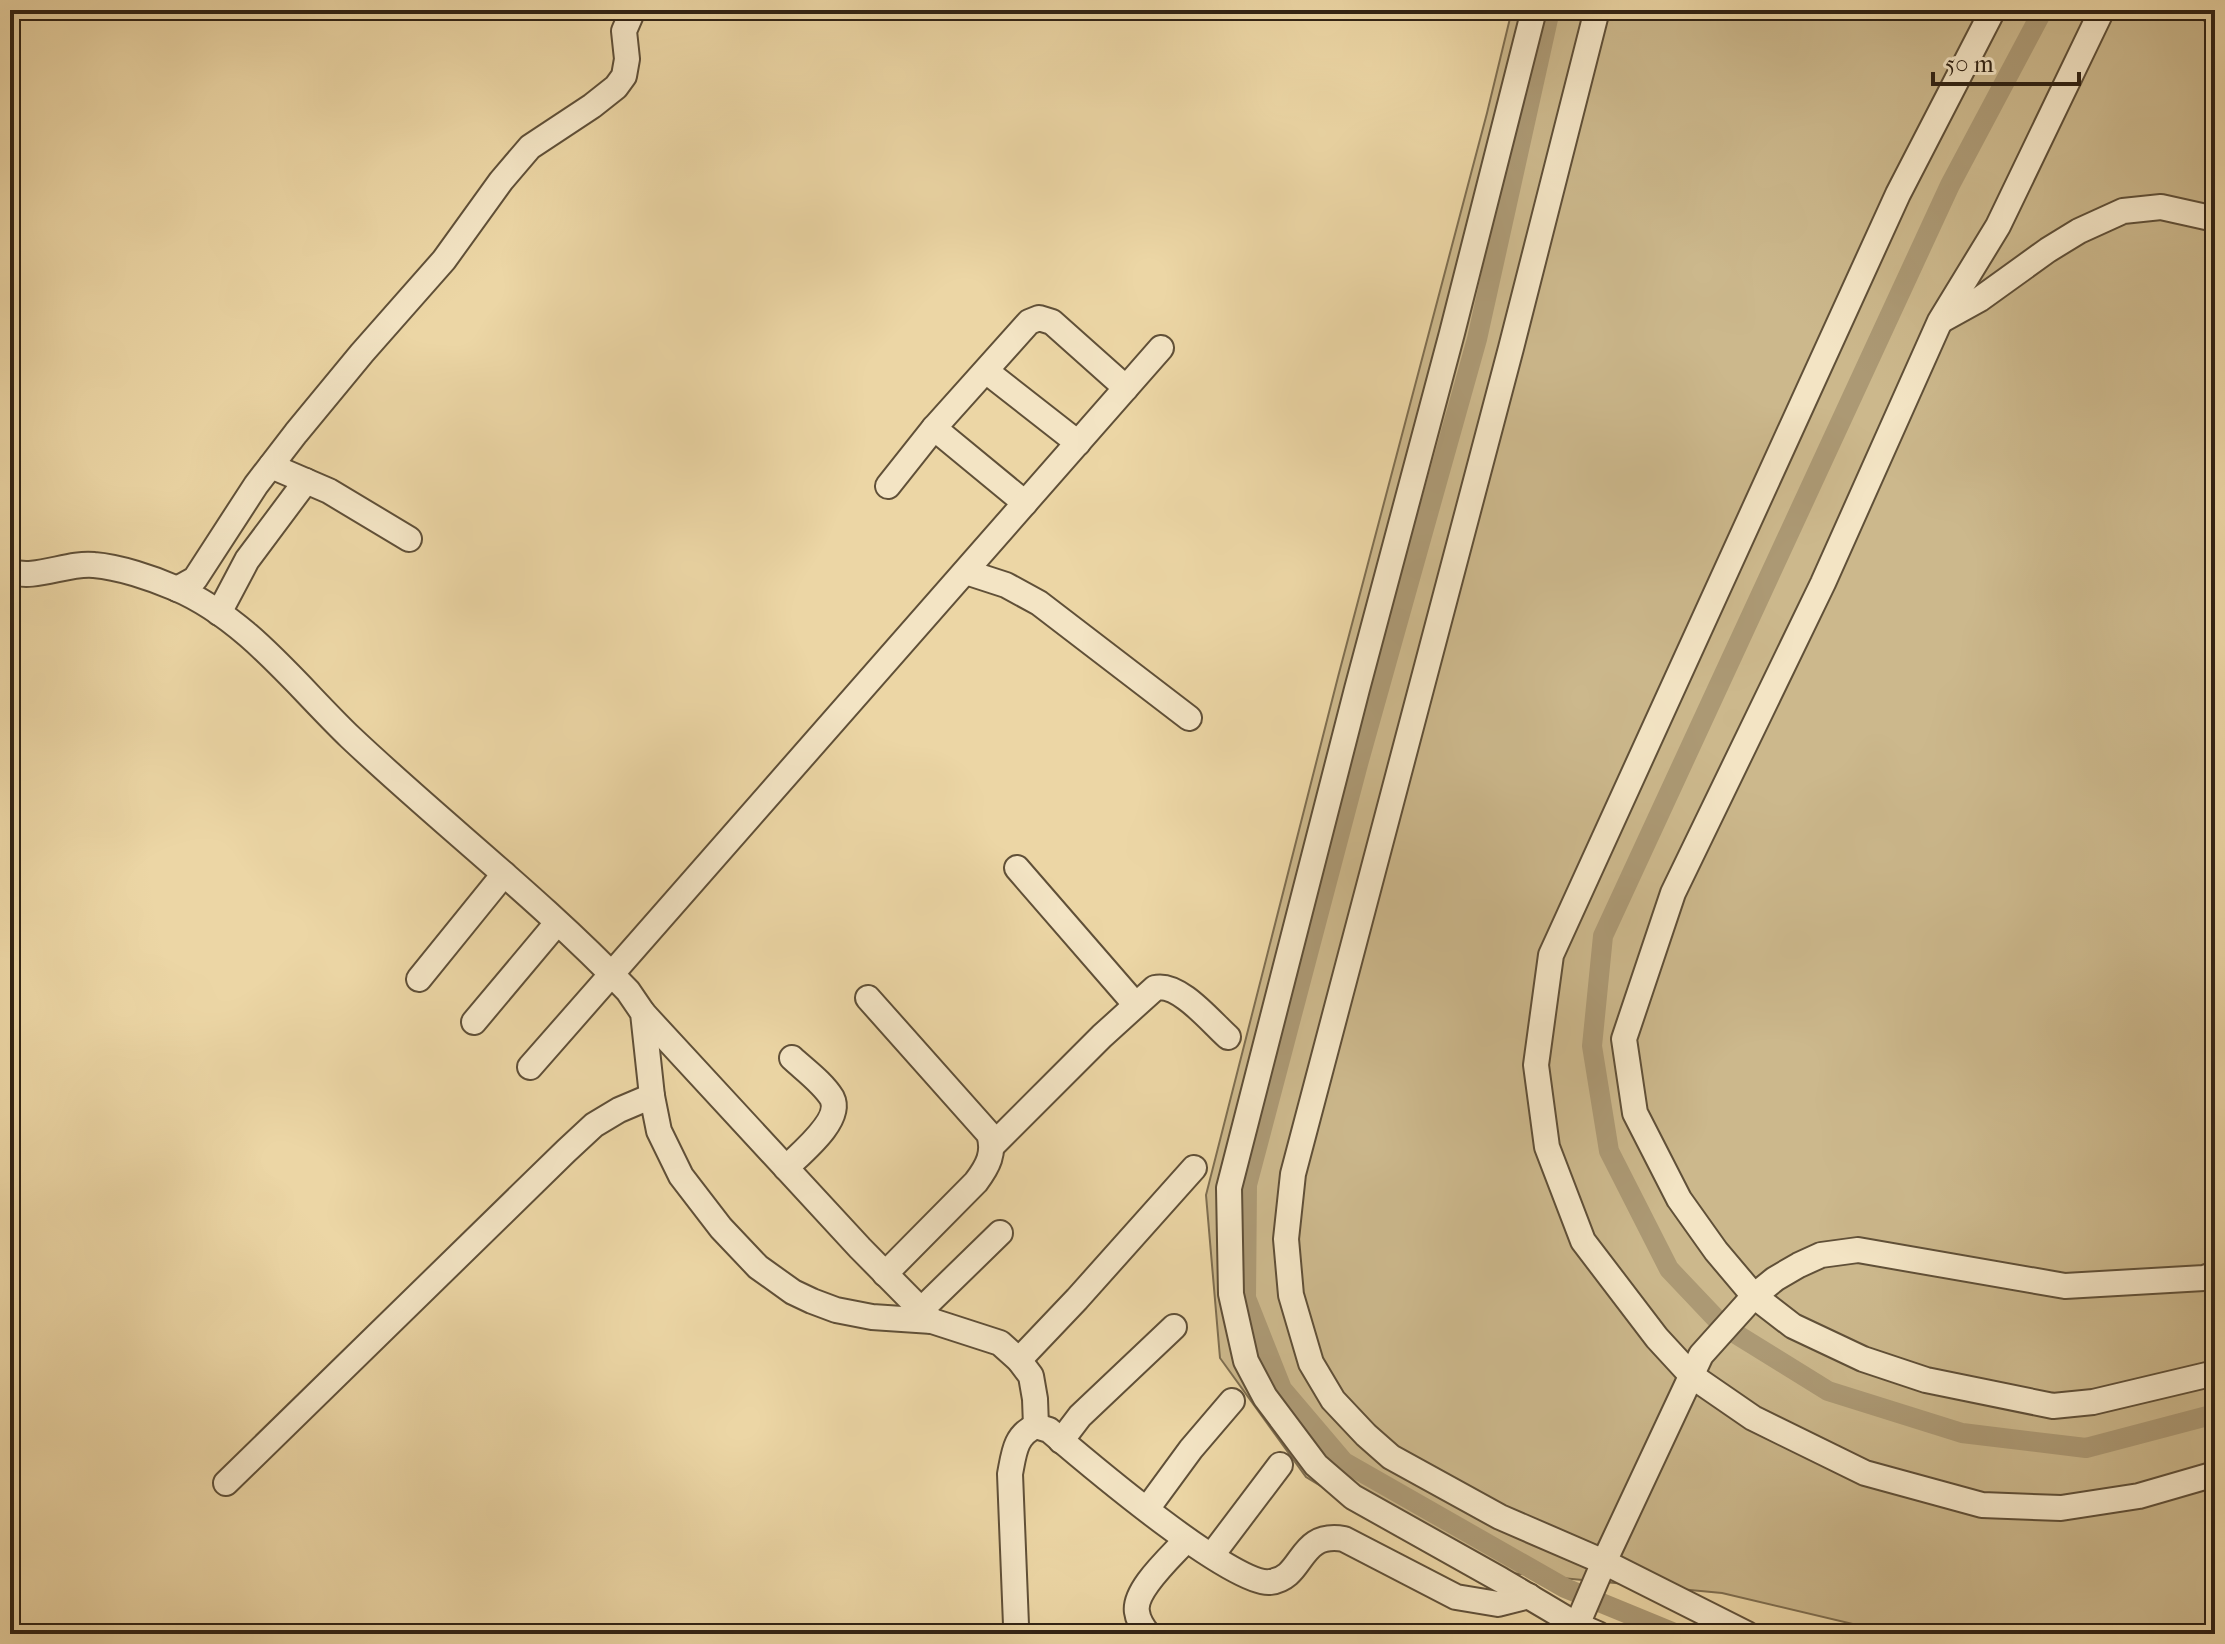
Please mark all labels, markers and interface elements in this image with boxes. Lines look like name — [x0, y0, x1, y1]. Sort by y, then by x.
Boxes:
scale bar — [1933, 36, 2079, 86]
text: 50 m — [1945, 50, 1994, 78]

